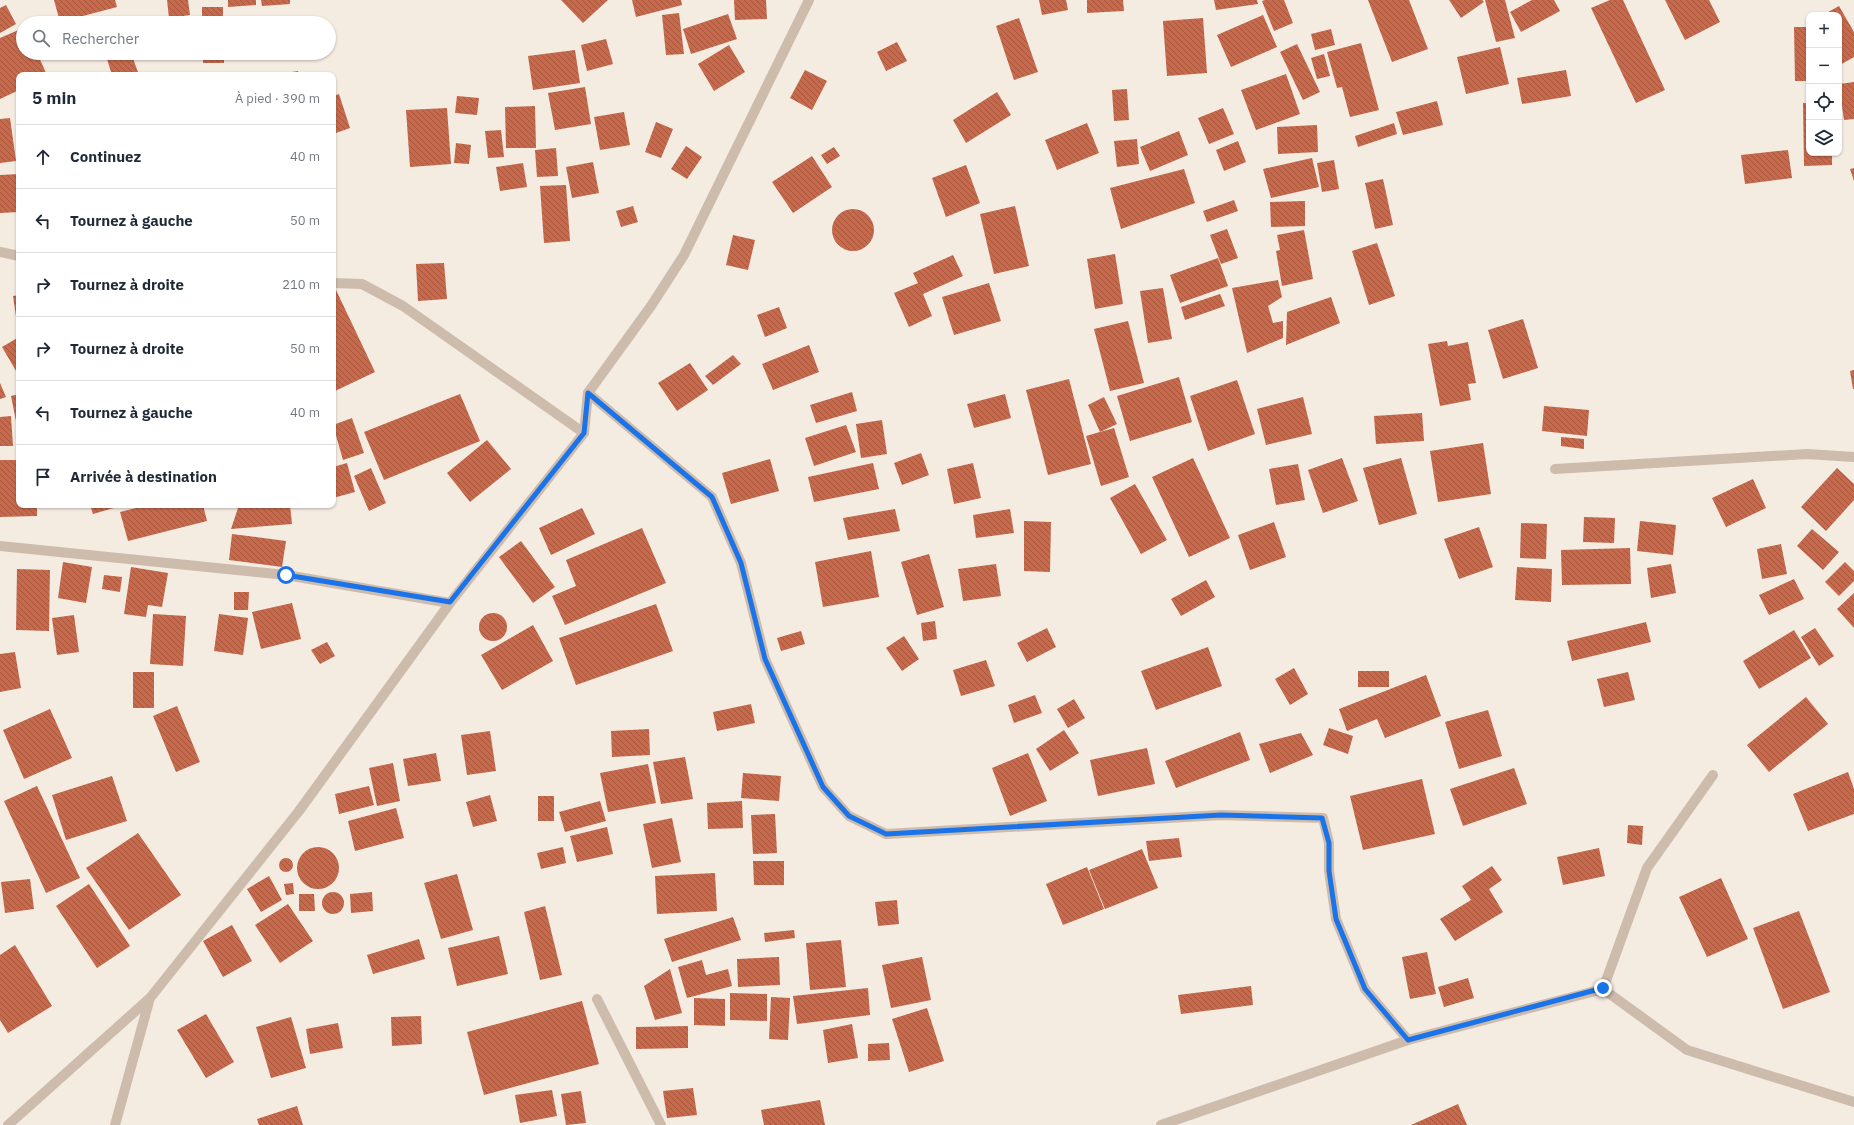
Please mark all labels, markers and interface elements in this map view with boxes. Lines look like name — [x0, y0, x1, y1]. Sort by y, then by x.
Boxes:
map controls — [1806, 12, 1842, 156]
button: + — [1806, 12, 1842, 48]
search box — [16, 16, 336, 60]
icon: search — [30, 27, 52, 49]
text: Rechercher — [62, 29, 139, 48]
button: − — [1806, 48, 1842, 84]
button: locate — [1806, 84, 1842, 120]
text: 5 min — [32, 87, 76, 109]
text: À pied · 390 m — [235, 90, 320, 107]
button: layers — [1806, 120, 1842, 156]
icon: ahead — [32, 146, 54, 168]
text: Continuez — [70, 147, 141, 166]
text: 40 m — [290, 148, 320, 165]
icon: left — [32, 210, 54, 232]
text: Tournez à gauche — [70, 211, 193, 230]
text: 50 m — [290, 212, 320, 229]
icon: right — [32, 274, 54, 296]
text: Tournez à droite — [70, 275, 184, 294]
text: 210 m — [282, 276, 320, 293]
icon: right — [32, 338, 54, 360]
text: Tournez à droite — [70, 339, 184, 358]
text: 50 m — [290, 340, 320, 357]
icon: left — [32, 402, 54, 424]
text: Tournez à gauche — [70, 403, 193, 422]
text: 40 m — [290, 404, 320, 421]
icon: arrive — [32, 466, 54, 488]
text: Arrivée à destination — [70, 467, 217, 486]
route start — [277, 566, 295, 584]
route end — [1594, 979, 1612, 997]

